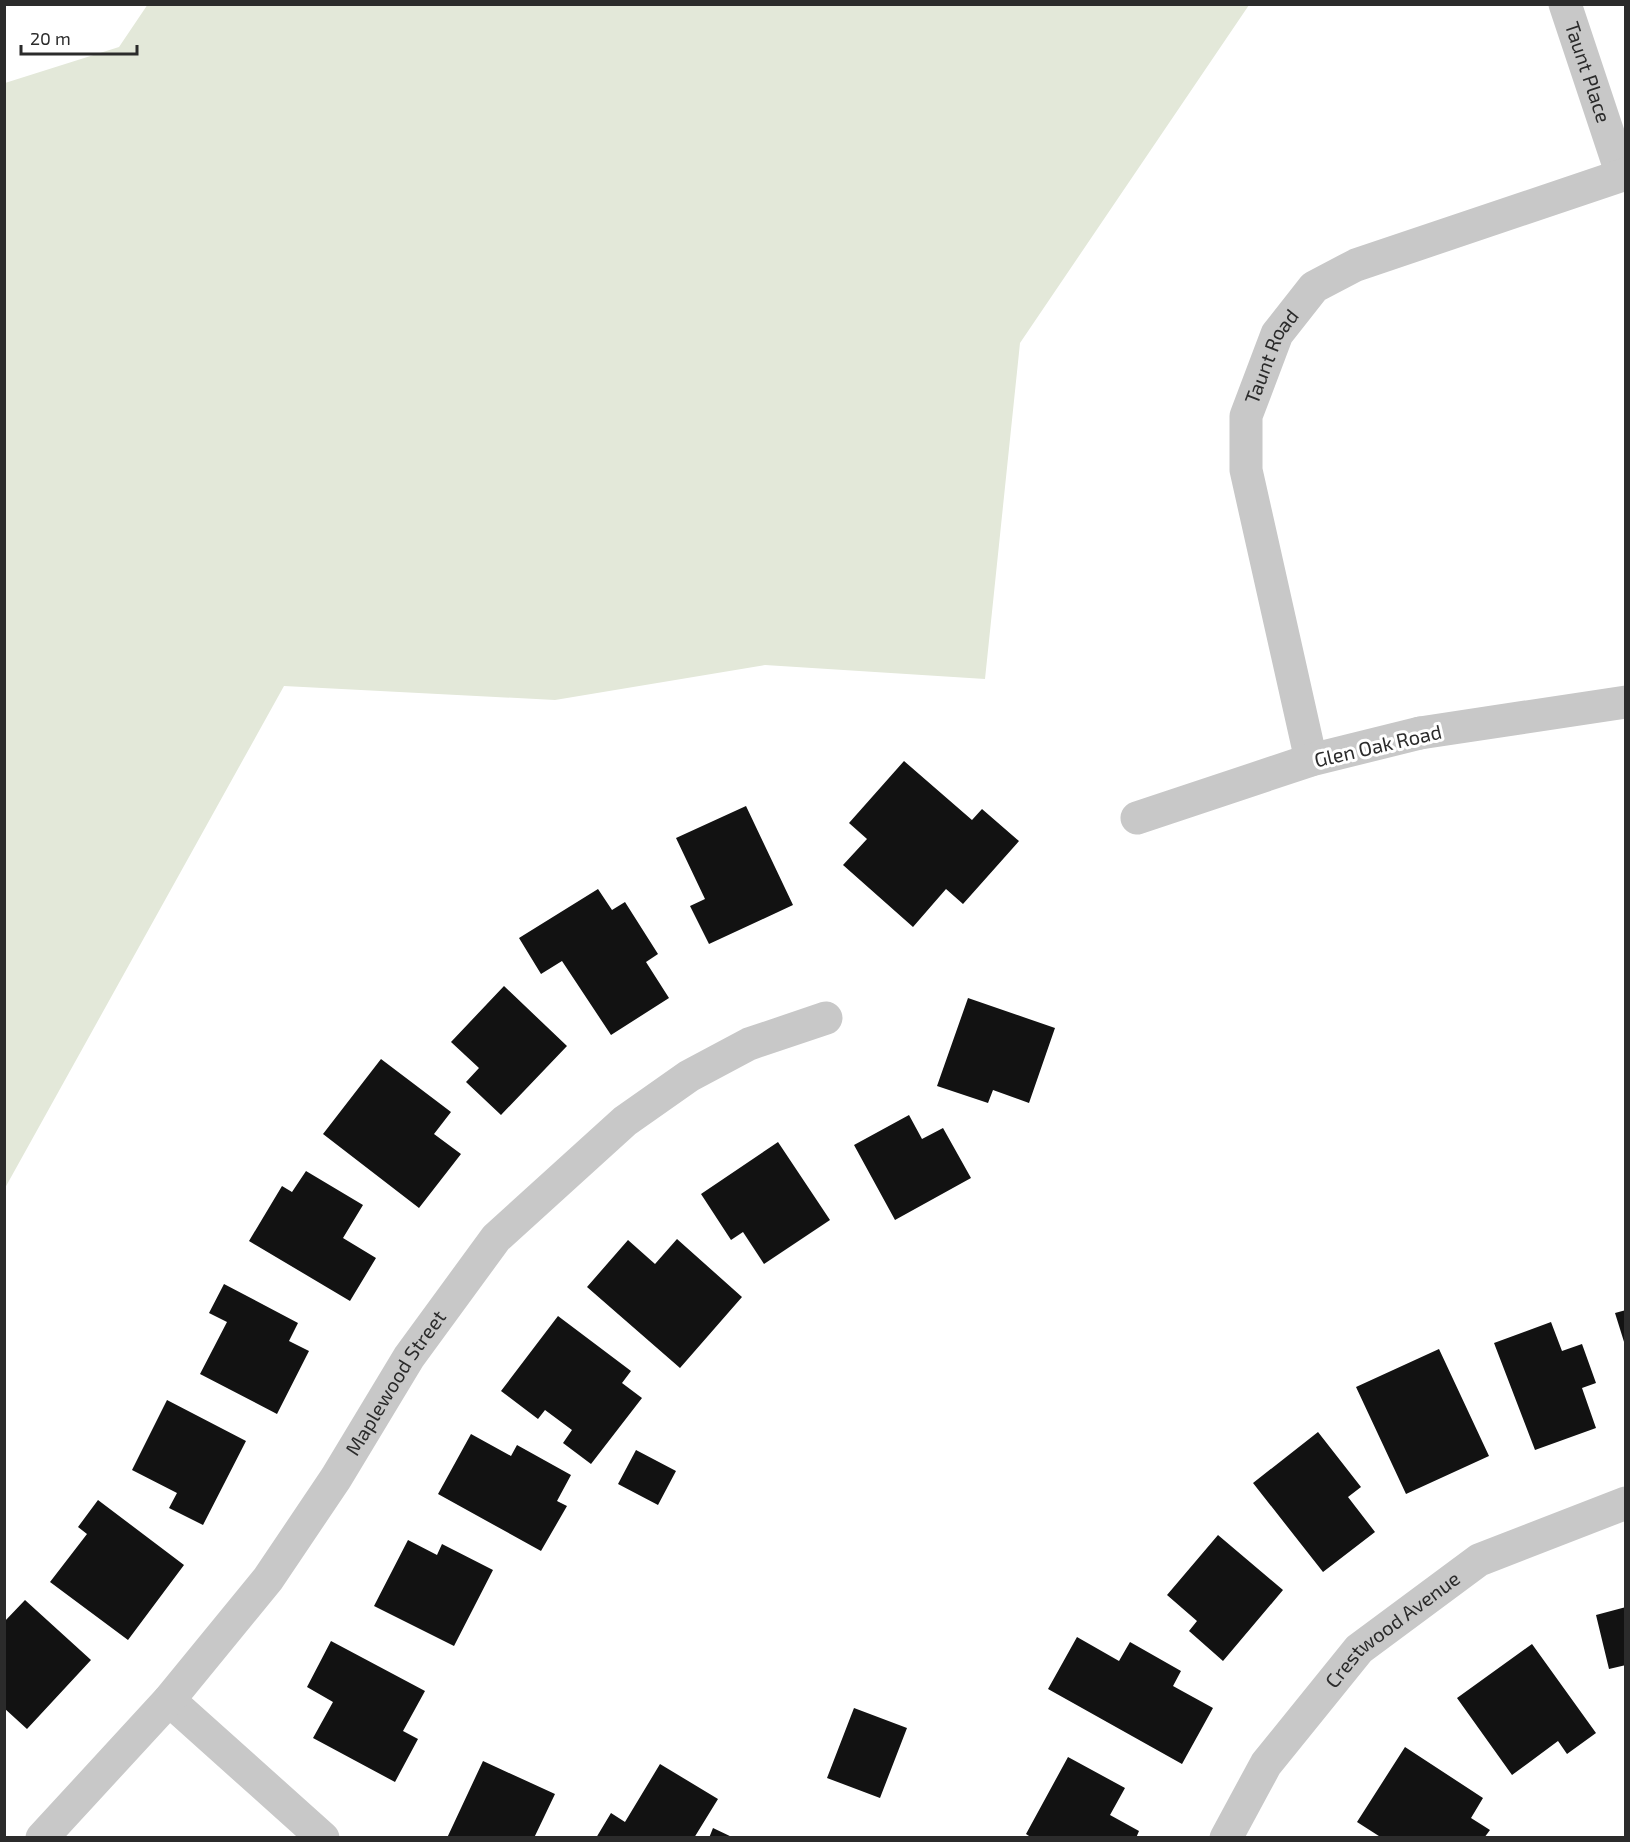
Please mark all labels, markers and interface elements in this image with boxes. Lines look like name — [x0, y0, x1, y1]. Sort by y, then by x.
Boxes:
scale bar — [21, 18, 136, 56]
street label: Taunt Place — [1561, 18, 1617, 126]
text: 20 m — [30, 27, 71, 49]
street label: Taunt Road — [1239, 304, 1303, 407]
street label: Glen Oak Road — [1312, 719, 1444, 771]
street label: Maplewood Street — [340, 1305, 450, 1459]
street label: Crestwood Avenue — [1320, 1565, 1464, 1692]

